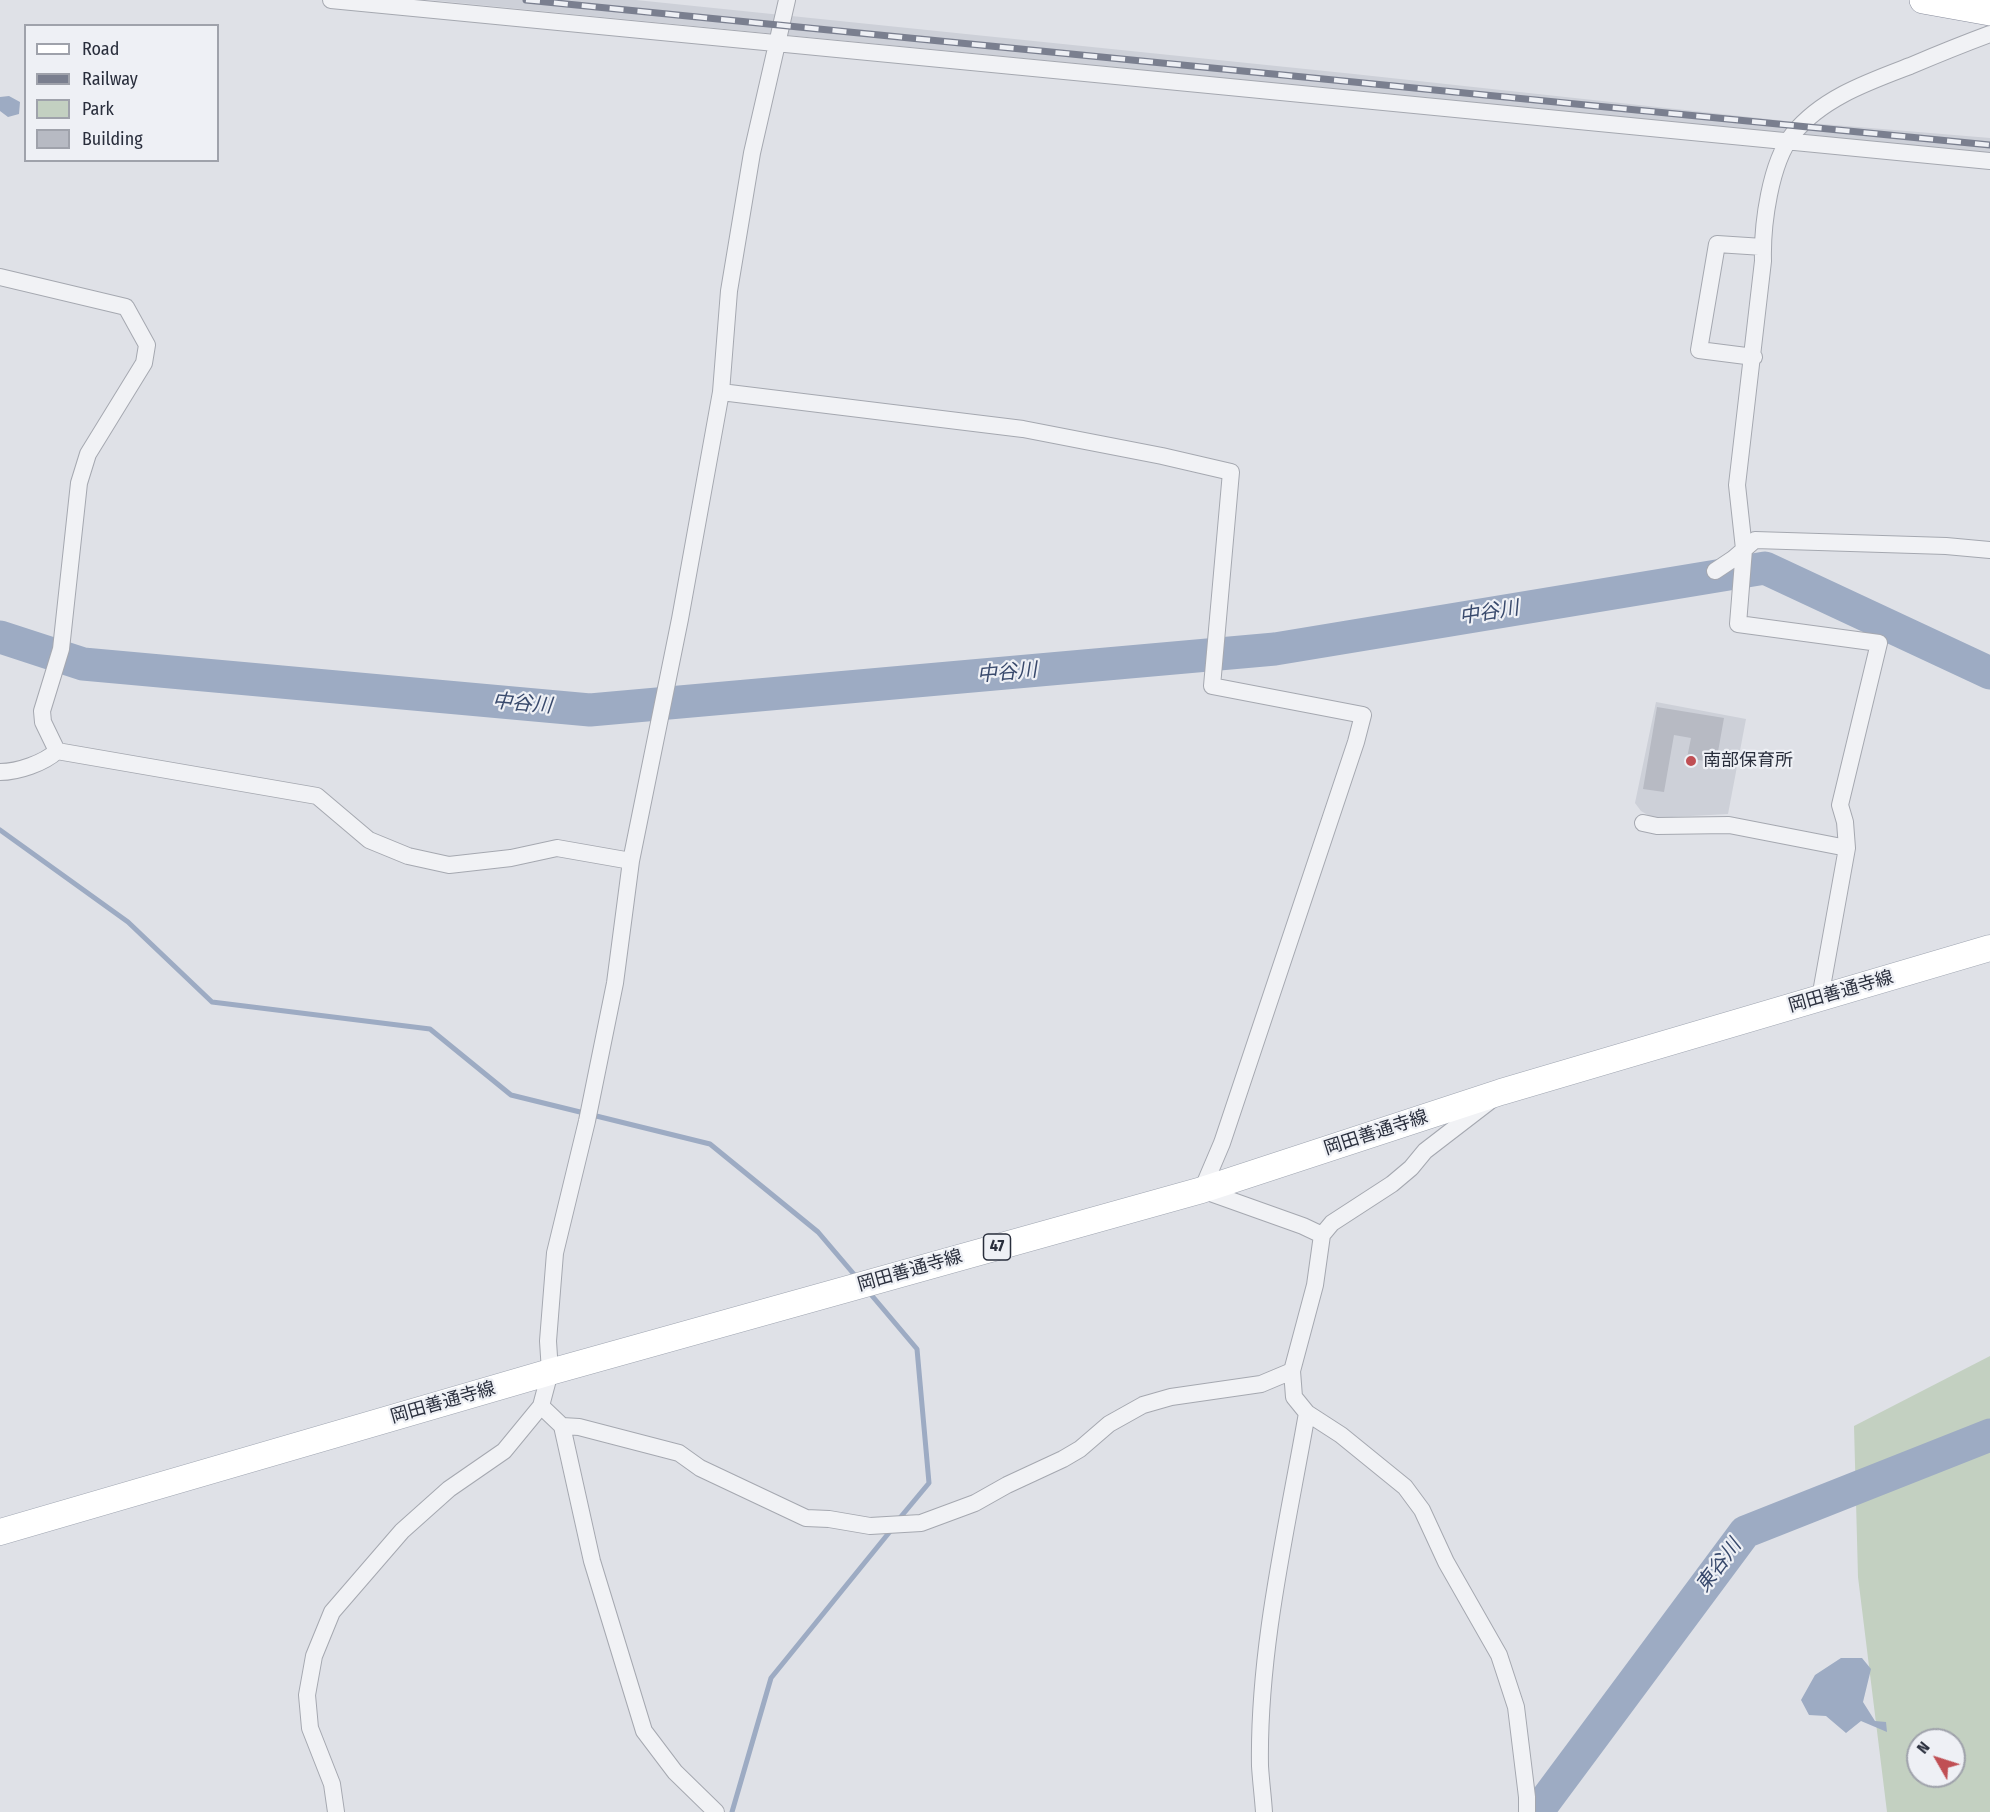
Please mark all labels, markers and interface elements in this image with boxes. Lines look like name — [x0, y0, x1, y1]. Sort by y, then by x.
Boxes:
legend — [24, 24, 219, 162]
text: Road — [82, 38, 119, 60]
text: Railway — [82, 68, 138, 90]
text: Park — [82, 98, 114, 120]
text: Building — [82, 128, 143, 150]
water label: 中谷川 — [1457, 596, 1521, 630]
water label: 中谷川 — [976, 658, 1038, 688]
water label: 中谷川 — [491, 689, 553, 719]
place label: 南部保育所 — [1703, 750, 1793, 772]
marker: 南部保育所 — [1684, 754, 1698, 768]
street label: 岡田善通寺線 — [1786, 967, 1896, 1017]
street label: 岡田善通寺線 — [1321, 1106, 1431, 1160]
road number: 47 — [984, 1234, 1010, 1260]
street label: 岡田善通寺線 — [855, 1246, 965, 1296]
street label: 岡田善通寺線 — [388, 1378, 498, 1428]
water label: 東谷川 — [1691, 1535, 1747, 1597]
north arrow — [1906, 1728, 1966, 1788]
text: N — [1913, 1738, 1934, 1757]

